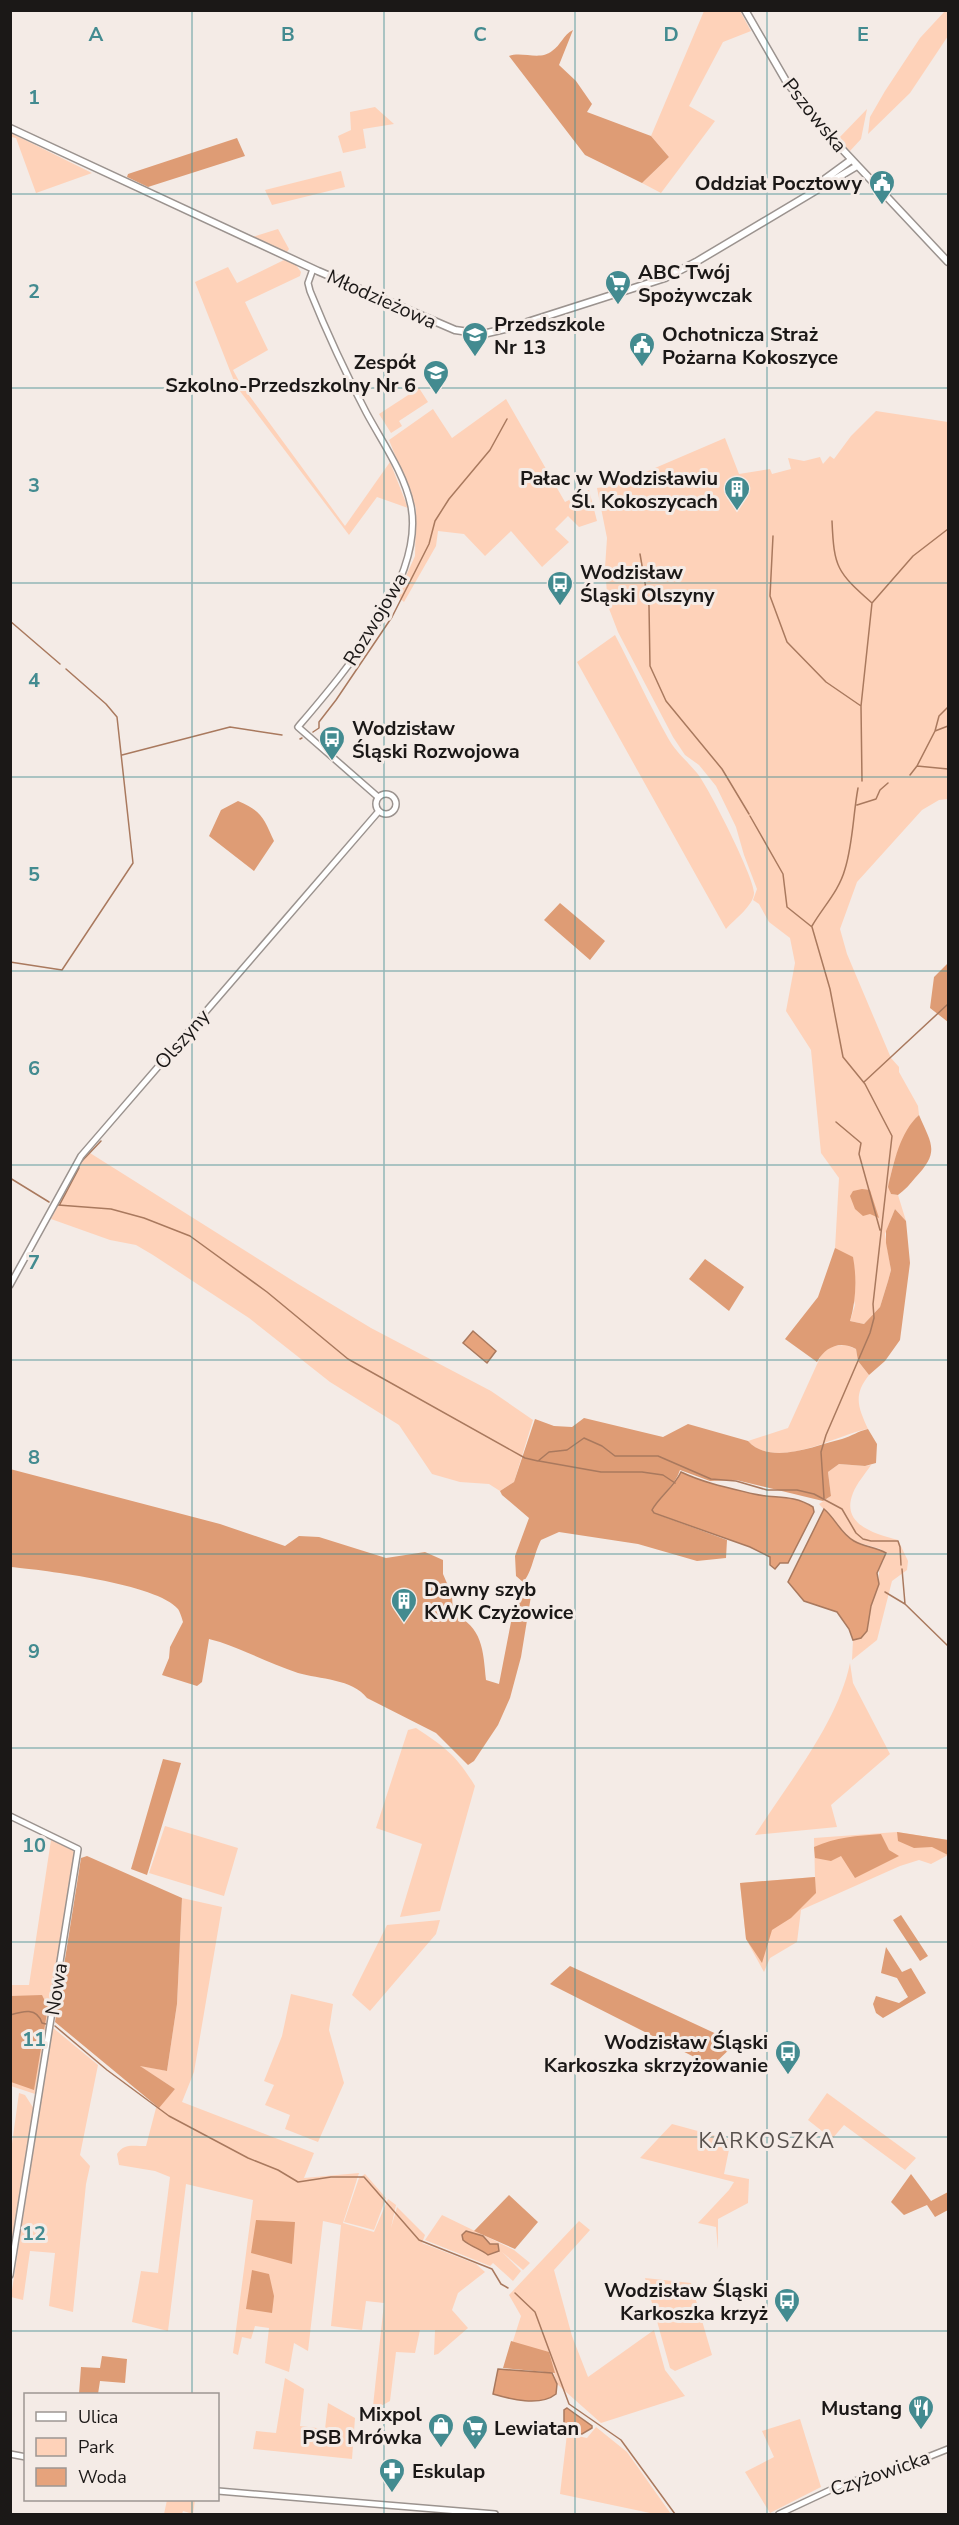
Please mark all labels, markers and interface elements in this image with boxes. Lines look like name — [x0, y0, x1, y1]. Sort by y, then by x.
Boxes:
text: A — [89, 21, 104, 48]
text: B — [281, 21, 295, 48]
text: C — [473, 21, 487, 48]
text: D — [663, 21, 679, 48]
text: E — [857, 21, 869, 48]
street label: Pszowska — [776, 72, 853, 158]
text: 1 — [28, 84, 40, 111]
public building icon: Oddział Pocztowy — [867, 168, 897, 206]
place label: Oddział Pocztowy — [695, 170, 862, 197]
place label: ABC Twój Spożywczak — [638, 259, 753, 309]
street label: Młodzieżowa — [323, 263, 441, 336]
supermarket icon: ABC Twój Spożywczak — [603, 268, 633, 306]
text: 2 — [28, 278, 40, 305]
place label: Przedszkole Nr 13 — [494, 311, 605, 361]
school or university icon: Przedszkole Nr 13 — [460, 320, 490, 358]
place label: Ochotnicza Straż Pożarna Kokoszyce — [662, 321, 838, 371]
public building icon: Ochotnicza Straż Pożarna Kokoszyce — [627, 330, 657, 368]
place label: Zespół Szkolno-Przedszkolny Nr 6 — [165, 349, 417, 399]
school or university icon: Zespół Szkolno-Przedszkolny Nr 6 — [421, 358, 451, 396]
place label: Pałac w Wodzisławiu Śl. Kokoszycach — [520, 465, 718, 515]
text: 3 — [28, 472, 40, 499]
building icon: Pałac w Wodzisławiu Śl. Kokoszycach — [722, 474, 752, 512]
place label: Wodzisław Śląski Olszyny — [580, 559, 715, 609]
street label: Rozwojowa — [337, 568, 414, 671]
bus stop icon: Wodzisław Śląski Olszyny — [545, 569, 575, 607]
text: 4 — [28, 667, 40, 694]
place label: Wodzisław Śląski Rozwojowa — [352, 715, 520, 765]
bus stop icon: Wodzisław Śląski Rozwojowa — [317, 724, 347, 762]
text: 5 — [28, 861, 40, 888]
street label: Olszyny — [149, 1003, 217, 1075]
text: 6 — [28, 1055, 40, 1082]
text: 7 — [28, 1249, 40, 1276]
text: 8 — [28, 1444, 40, 1471]
place label: Dawny szyb KWK Czyżowice — [424, 1576, 574, 1626]
building icon: Dawny szyb KWK Czyżowice — [389, 1586, 419, 1624]
text: 9 — [28, 1638, 40, 1665]
text: 10 — [22, 1832, 46, 1859]
street label: Nowa — [39, 1961, 74, 2017]
text: 11 — [22, 2026, 46, 2053]
place label: Wodzisław Śląski Karkoszka skrzyżowanie — [544, 2029, 768, 2079]
bus stop icon: Wodzisław Śląski Karkoszka skrzyżowanie — [773, 2038, 803, 2076]
district label: KARKOSZKA — [698, 2127, 836, 2155]
text: 12 — [22, 2220, 46, 2247]
place label: Wodzisław Śląski Karkoszka krzyż — [604, 2277, 768, 2327]
bus stop icon: Wodzisław Śląski Karkoszka krzyż — [772, 2286, 802, 2324]
legend — [24, 2393, 219, 2501]
restaurant icon: Mustang — [906, 2393, 936, 2431]
place label: Mustang — [821, 2395, 902, 2422]
place label: Mixpol PSB Mrówka — [302, 2401, 423, 2451]
text: Ulica — [78, 2405, 118, 2429]
shop icon: Mixpol PSB Mrówka — [426, 2411, 456, 2449]
supermarket icon: Lewiatan — [460, 2413, 490, 2451]
place label: Lewiatan — [494, 2415, 579, 2442]
text: Park — [78, 2435, 115, 2459]
street label: Czyżowicka — [827, 2444, 934, 2503]
pharmacy icon: Eskulap — [377, 2456, 407, 2494]
place label: Eskulap — [412, 2458, 485, 2485]
text: Woda — [78, 2465, 127, 2489]

